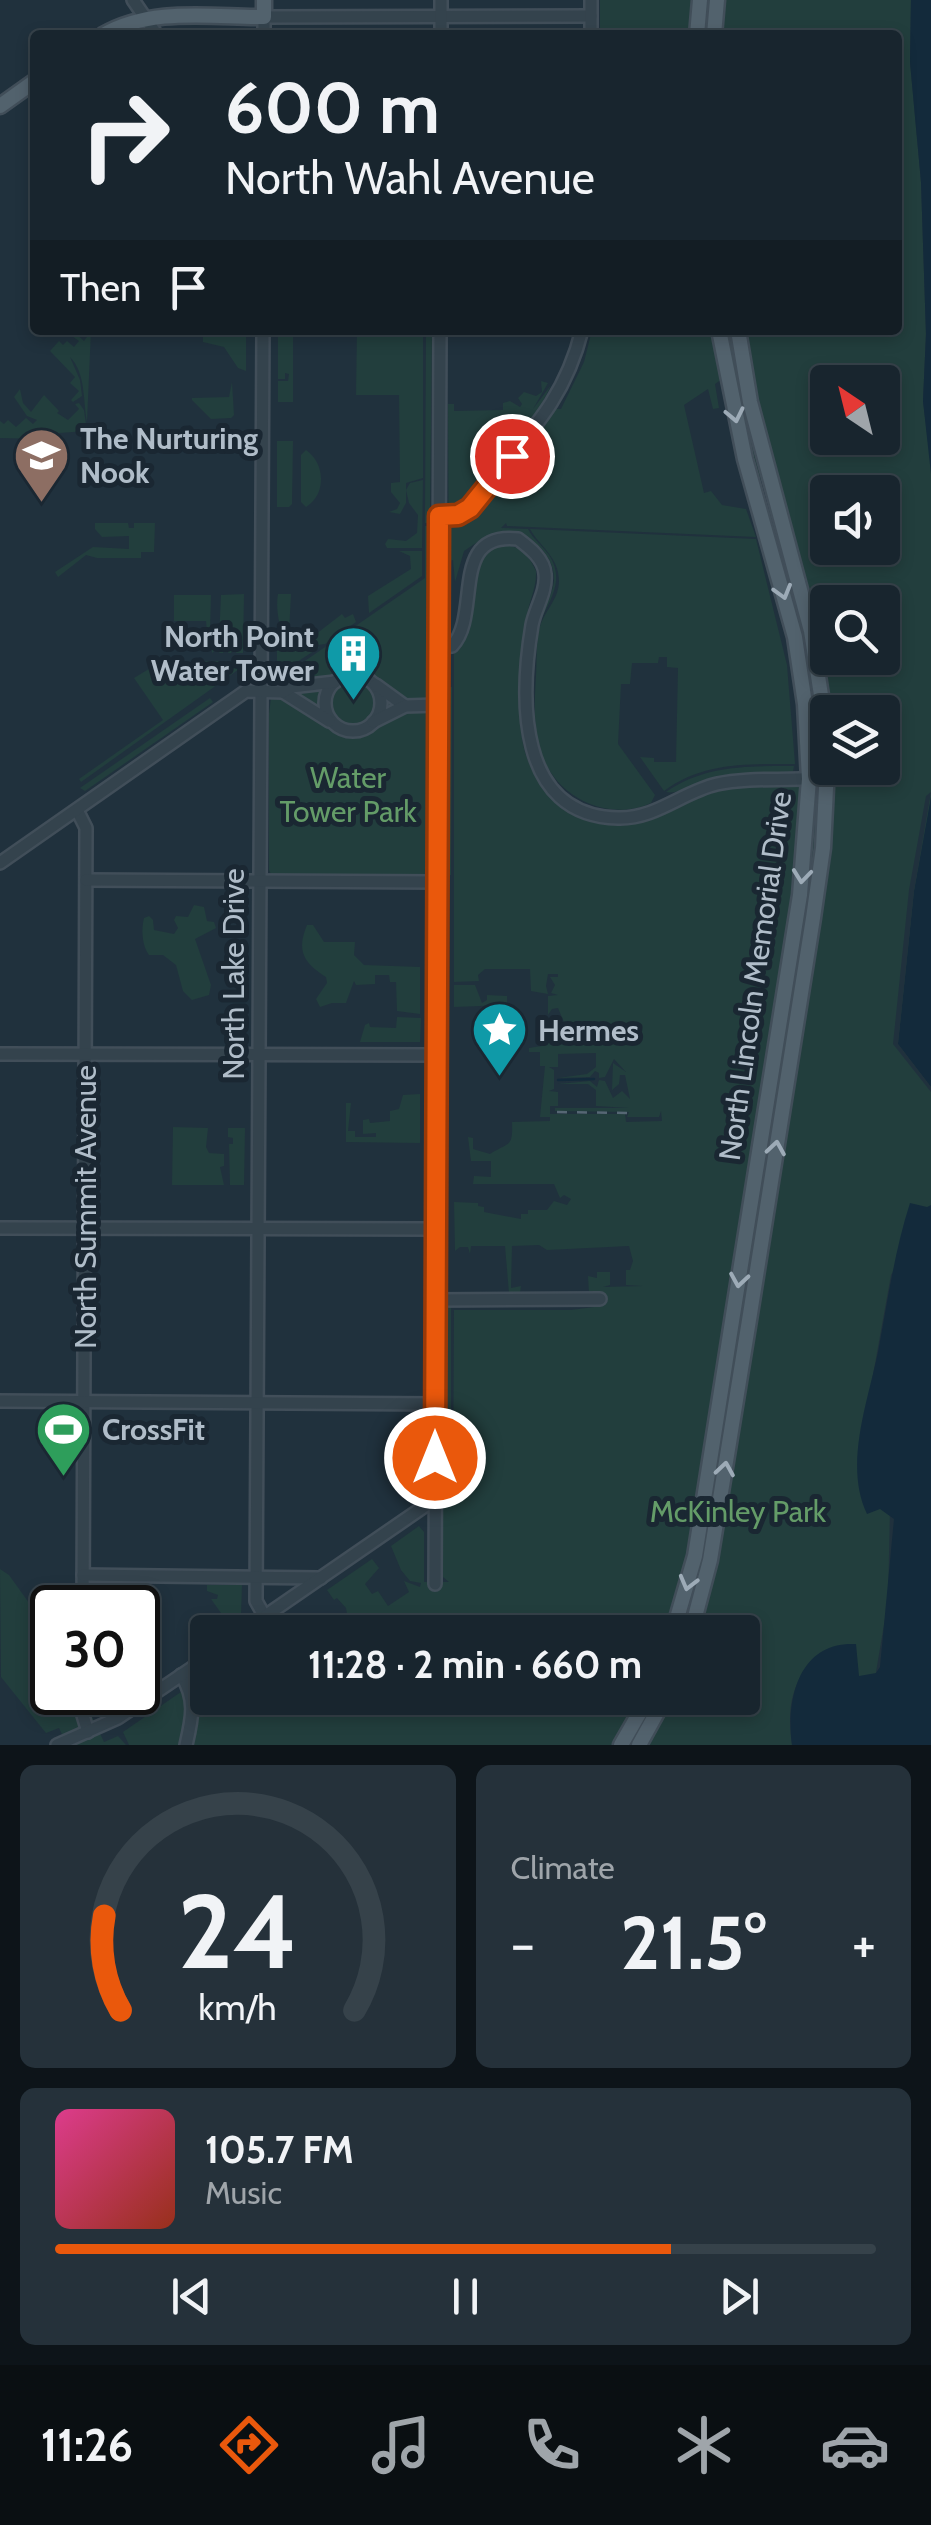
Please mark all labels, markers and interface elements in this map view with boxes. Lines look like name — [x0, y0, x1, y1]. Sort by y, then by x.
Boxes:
text: 600 m — [225, 65, 440, 151]
icon: right — [60, 70, 190, 200]
text: North Wahl Avenue — [225, 151, 595, 205]
icon: arrive — [161, 260, 216, 315]
text: Then — [60, 264, 141, 311]
north arrow — [810, 365, 900, 455]
map controls — [810, 365, 900, 785]
one-way arrow — [724, 406, 745, 423]
pin — [470, 414, 555, 499]
place label: The Nurturing Nook — [80, 420, 258, 491]
school or university icon: The Nurturing Nook — [11, 425, 71, 504]
icon: arrive — [485, 429, 540, 484]
button: sound — [810, 475, 900, 565]
one-way arrow — [771, 583, 792, 601]
button: search — [810, 585, 900, 675]
place label: North Point Water Tower — [151, 618, 314, 689]
building icon: North Point Water Tower — [323, 623, 383, 702]
button: layers — [810, 695, 900, 785]
park label: Water Tower Park — [279, 759, 417, 830]
street label: North Lincoln Memorial Drive — [711, 789, 799, 1163]
street label: North Lake Drive — [215, 868, 252, 1080]
one-way arrow — [792, 868, 813, 884]
place icon: Hermes — [469, 1000, 529, 1079]
place label: Hermes — [538, 1012, 639, 1049]
street label: North Summit Avenue — [67, 1065, 104, 1349]
one-way arrow — [765, 1140, 786, 1156]
one-way arrow — [729, 1272, 750, 1289]
sports icon: CrossFit — [33, 1399, 93, 1478]
position arrow — [383, 1406, 487, 1510]
place label: CrossFit — [102, 1411, 205, 1448]
one-way arrow — [714, 1461, 735, 1477]
park label: McKinley Park — [650, 1493, 827, 1530]
one-way arrow — [678, 1574, 699, 1591]
speed limit sign: 30 — [30, 1585, 160, 1715]
text: 11:28 · 2 min · 660 m — [308, 1641, 642, 1688]
text: Climate — [511, 1848, 615, 1887]
text: 24 — [178, 1868, 298, 1994]
text: 21.5° — [620, 1897, 766, 1988]
text: − — [511, 1910, 535, 1977]
text: + — [852, 1910, 876, 1977]
text: km/h — [199, 1986, 277, 2029]
text: 105.7 FM — [205, 2126, 354, 2173]
text: Music — [205, 2173, 282, 2212]
icon: previous — [164, 2269, 219, 2324]
icon: pause — [438, 2269, 493, 2324]
icon: next — [712, 2269, 767, 2324]
icon: directions — [214, 2410, 284, 2480]
icon: music — [366, 2410, 436, 2480]
icon: phone — [517, 2410, 587, 2480]
icon: climate — [669, 2410, 739, 2480]
icon: car — [820, 2410, 890, 2480]
text: 11:26 — [41, 2418, 133, 2472]

